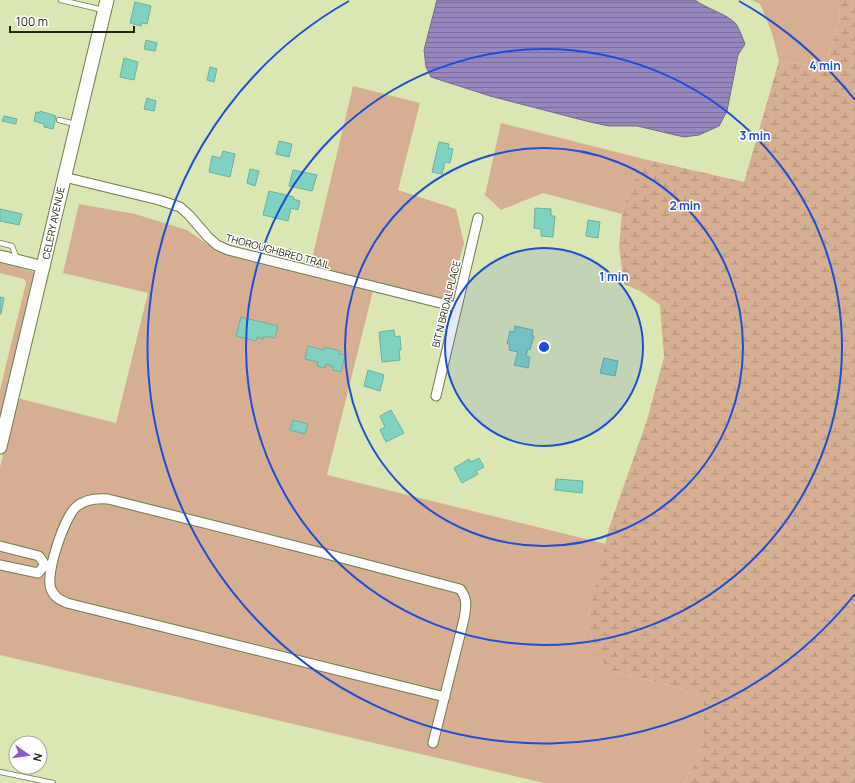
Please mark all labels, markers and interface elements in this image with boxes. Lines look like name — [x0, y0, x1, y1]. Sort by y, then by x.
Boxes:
scale bar — [10, 8, 134, 34]
text: 100 m — [16, 13, 48, 30]
text: 4 min — [809, 57, 841, 74]
text: 3 min — [739, 127, 771, 144]
street label: CELERY AVENUE — [38, 185, 68, 261]
text: 2 min — [669, 197, 701, 214]
street label: THOROUGHBRED TRAIL — [224, 230, 332, 272]
street label: BIT N BRIDAL PLACE — [428, 259, 464, 349]
text: 1 min — [599, 268, 629, 285]
centre of rings — [537, 340, 551, 354]
north arrow — [8, 735, 48, 775]
text: N — [30, 752, 46, 763]

